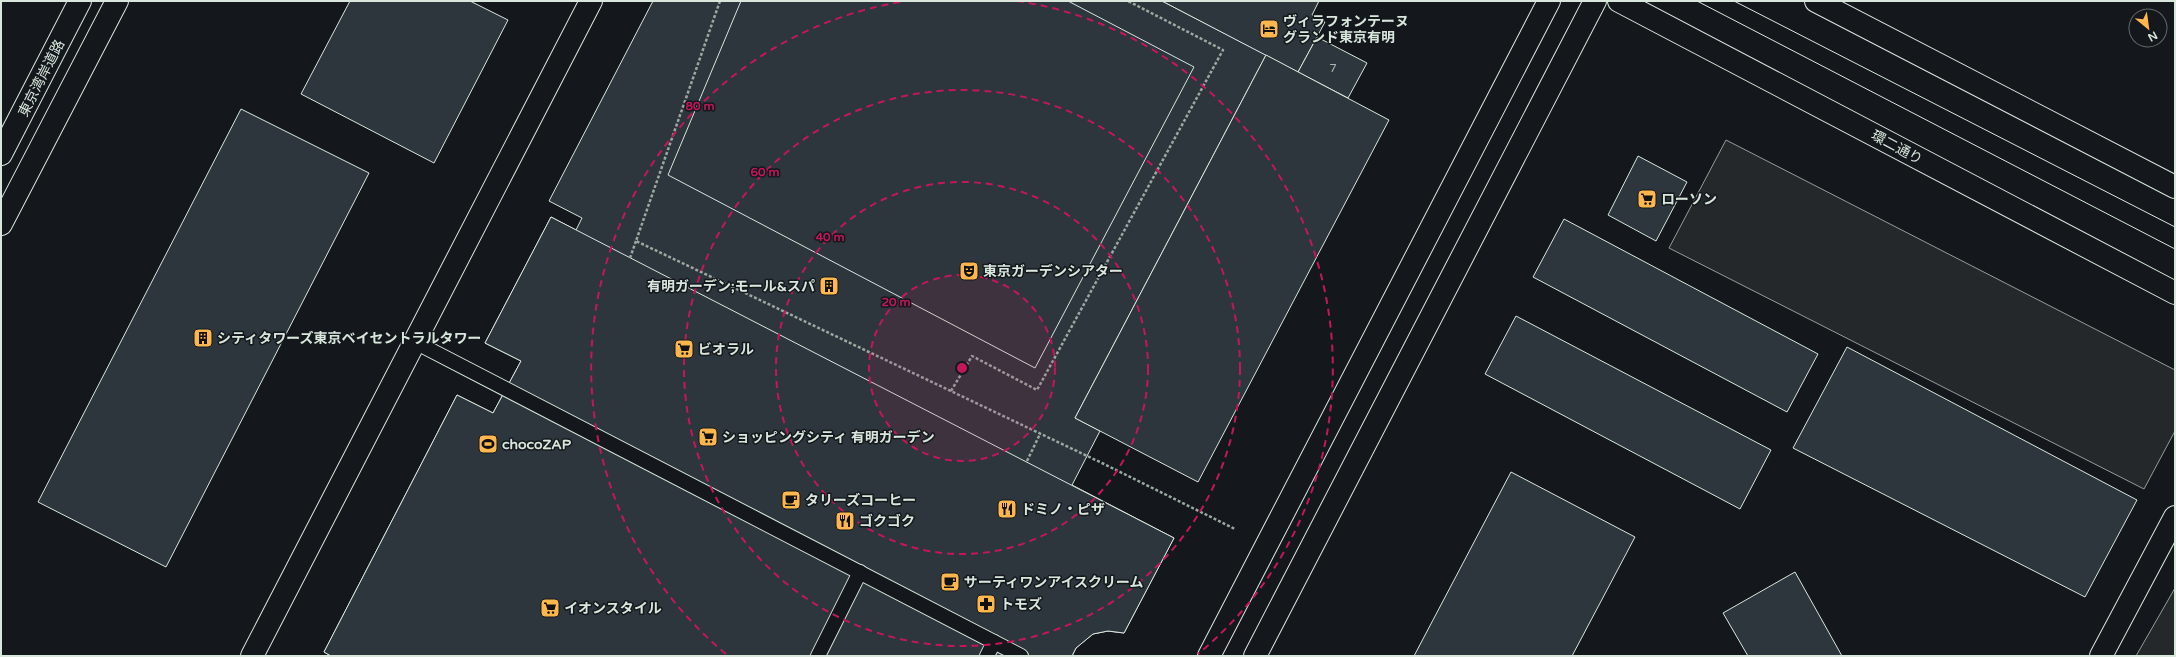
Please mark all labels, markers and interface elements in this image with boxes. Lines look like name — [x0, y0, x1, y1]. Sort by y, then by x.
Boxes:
north arrow — [2128, 8, 2168, 48]
place label: ヴィラフォンテーヌ グランド東京有明 — [1283, 13, 1409, 46]
hotel icon: ヴィラフォンテーヌ グランド東京有明 — [1258, 18, 1280, 40]
text: N — [2146, 28, 2160, 44]
street label: 東京湾岸道路 — [15, 37, 68, 120]
house number: 7 — [1329, 61, 1337, 75]
text: 80 m — [685, 99, 715, 113]
street label: 環二通り — [1868, 127, 1925, 168]
text: 60 m — [750, 165, 780, 179]
supermarket icon: ローソン — [1636, 188, 1658, 210]
place label: ローソン — [1661, 191, 1717, 208]
text: 40 m — [815, 230, 845, 244]
theatre icon: 東京ガーデンシアター — [958, 260, 980, 282]
place label: 東京ガーデンシアター — [983, 263, 1123, 280]
building icon: 有明ガーデン;モール&スパ — [818, 275, 840, 297]
place label: 有明ガーデン;モール&スパ — [647, 278, 815, 295]
text: 20 m — [881, 295, 911, 309]
building icon: シティタワーズ東京ベイセントラルタワー — [192, 327, 214, 349]
place label: シティタワーズ東京ベイセントラルタワー — [217, 330, 481, 347]
supermarket icon: ビオラル — [673, 338, 695, 360]
place label: ビオラル — [698, 341, 754, 358]
centre of rings — [955, 361, 969, 375]
supermarket icon: ショッピングシティ 有明ガーデン — [697, 426, 719, 448]
place label: ショッピングシティ 有明ガーデン — [722, 429, 935, 446]
sports icon: chocoZAP — [477, 433, 499, 455]
place label: chocoZAP — [502, 436, 572, 453]
cafe icon: タリーズコーヒー — [780, 489, 802, 511]
place label: タリーズコーヒー — [805, 492, 916, 509]
restaurant icon: ドミノ・ピザ — [996, 498, 1018, 520]
place label: ドミノ・ピザ — [1021, 501, 1105, 518]
restaurant icon: ゴクゴク — [834, 510, 856, 532]
place label: ゴクゴク — [859, 513, 915, 530]
cafe icon: サーティワンアイスクリーム — [939, 571, 961, 593]
place label: サーティワンアイスクリーム — [964, 574, 1144, 591]
pharmacy icon: トモズ — [975, 593, 997, 615]
place label: トモズ — [1000, 596, 1042, 613]
supermarket icon: イオンスタイル — [539, 597, 561, 619]
place label: イオンスタイル — [564, 600, 662, 617]

